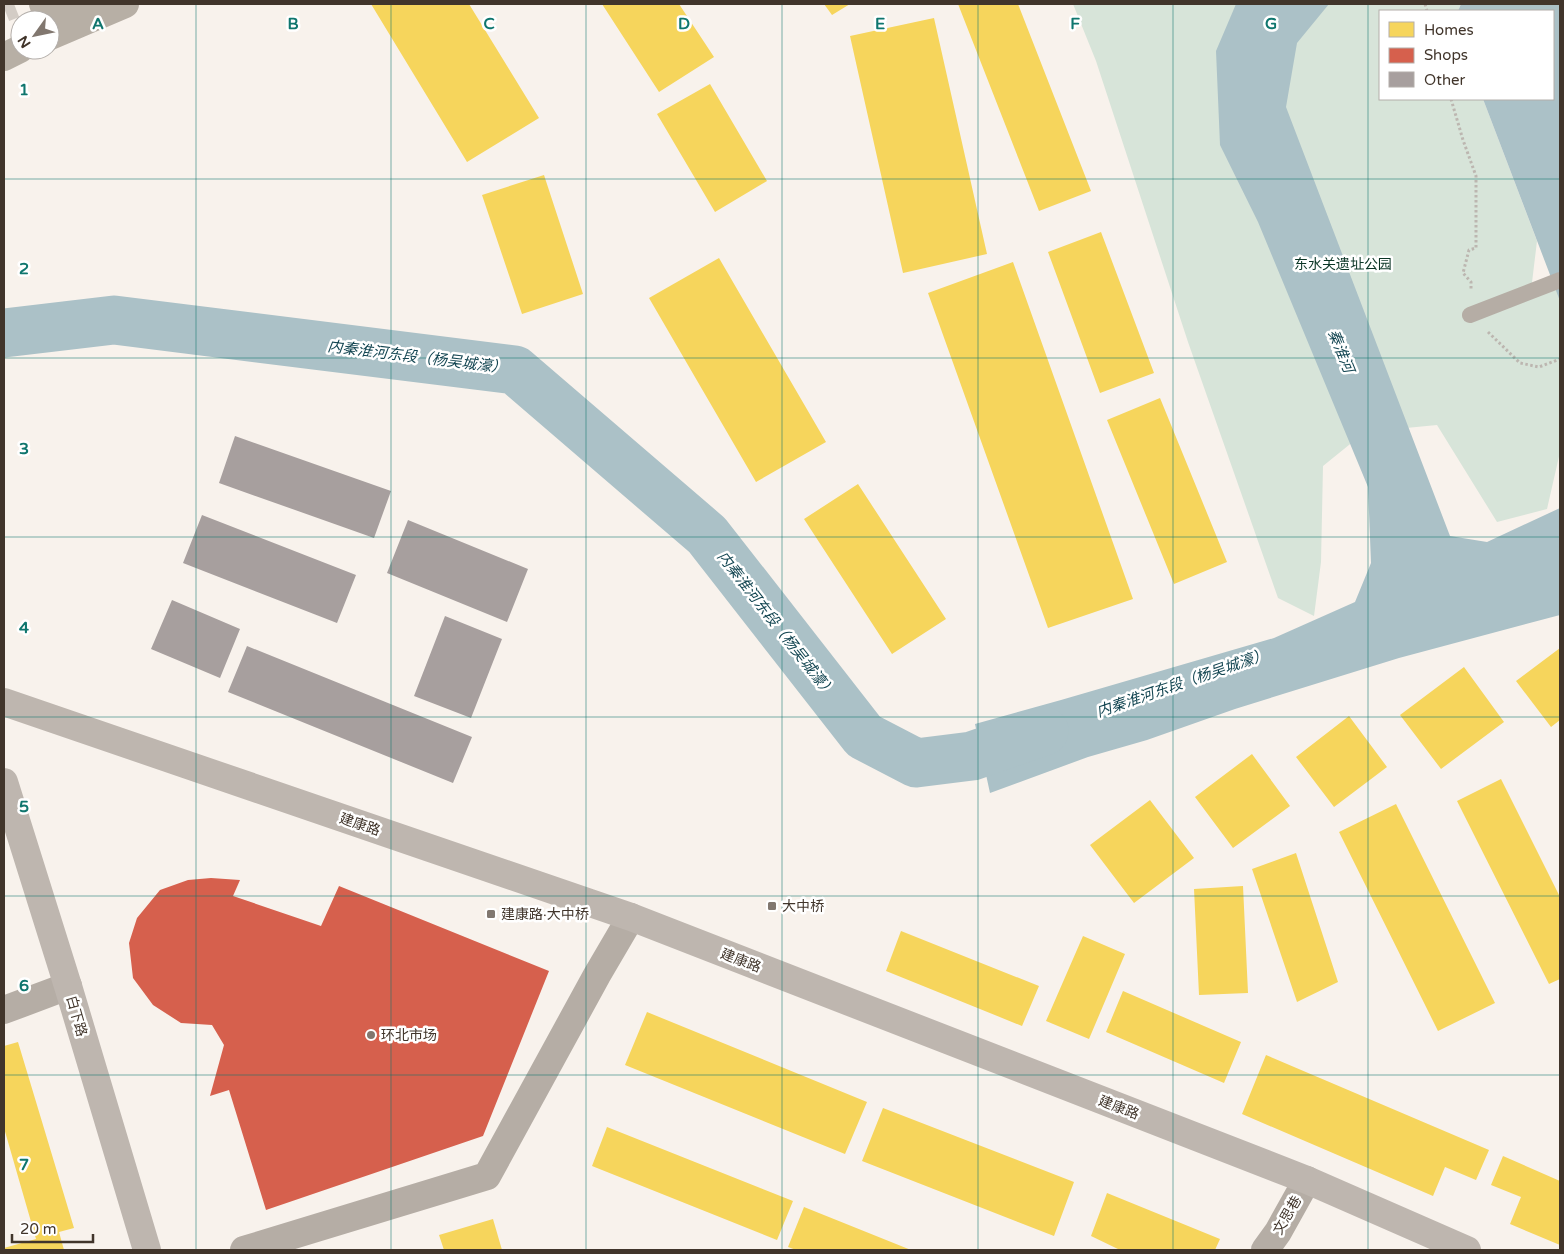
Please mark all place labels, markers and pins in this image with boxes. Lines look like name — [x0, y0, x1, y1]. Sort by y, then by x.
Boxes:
place label: 大中桥 — [782, 898, 824, 915]
marker: 大中桥 — [766, 900, 778, 912]
place label: 建康路·大中桥 — [501, 906, 589, 923]
marker: 建康路·大中桥 — [485, 908, 497, 920]
place label: 环北市场 — [381, 1027, 437, 1044]
marker: 环北市场 — [365, 1029, 377, 1041]

